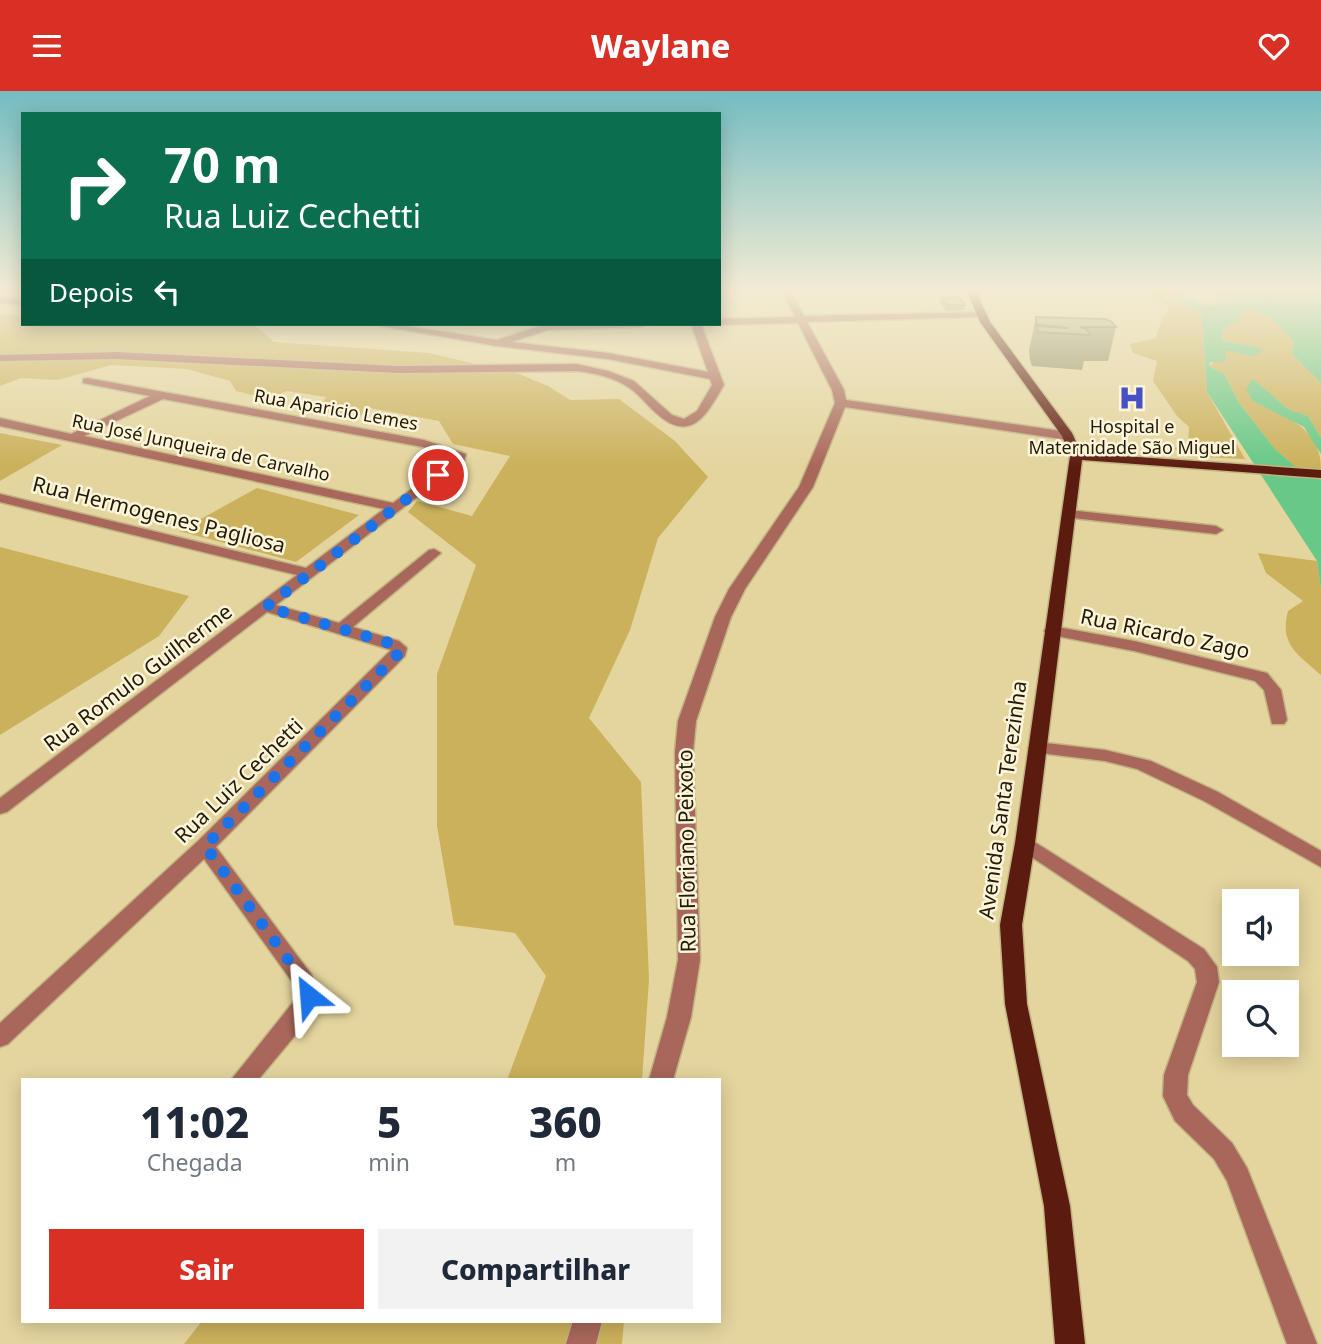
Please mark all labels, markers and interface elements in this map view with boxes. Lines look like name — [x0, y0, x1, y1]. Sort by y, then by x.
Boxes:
text: Waylane — [591, 24, 730, 67]
icon: menu — [28, 27, 66, 65]
icon: heart — [1255, 27, 1293, 65]
text: 70 m — [164, 131, 281, 197]
icon: right — [49, 140, 140, 231]
text: Rua Luiz Cechetti — [164, 194, 421, 237]
icon: left — [148, 273, 186, 311]
text: Depois — [49, 274, 134, 310]
street label: Rua Aparicio Lemes — [252, 383, 420, 435]
hospital icon: Hospital e Maternidade São Miguel — [1117, 383, 1147, 413]
street label: Rua José Junqueira de Carvalho — [70, 408, 332, 486]
place label: Hospital e Maternidade São Miguel — [1029, 414, 1235, 459]
pin — [408, 445, 468, 505]
icon: arrive — [419, 456, 457, 494]
street label: Rua Hermogenes Pagliosa — [30, 469, 289, 559]
street label: Rua Romulo Guilherme — [37, 597, 237, 757]
street label: Rua Ricardo Zago — [1078, 601, 1252, 665]
street label: Avenida Santa Terezinha — [971, 679, 1033, 921]
street label: Rua Luiz Cechetti — [168, 712, 309, 849]
street label: Rua Floriano Peixoto — [670, 749, 702, 953]
map controls — [1222, 889, 1299, 1057]
button: sound — [1222, 889, 1299, 966]
position arrow — [272, 959, 346, 1033]
button: search — [1222, 980, 1299, 1057]
text: 11:02 — [140, 1093, 249, 1150]
text: 5 — [377, 1093, 401, 1150]
text: 360 — [529, 1093, 602, 1150]
text: Chegada — [147, 1146, 243, 1178]
text: min — [368, 1146, 410, 1178]
text: m — [555, 1146, 576, 1178]
button: Sair — [49, 1229, 364, 1309]
button: Compartilhar — [378, 1229, 693, 1309]

